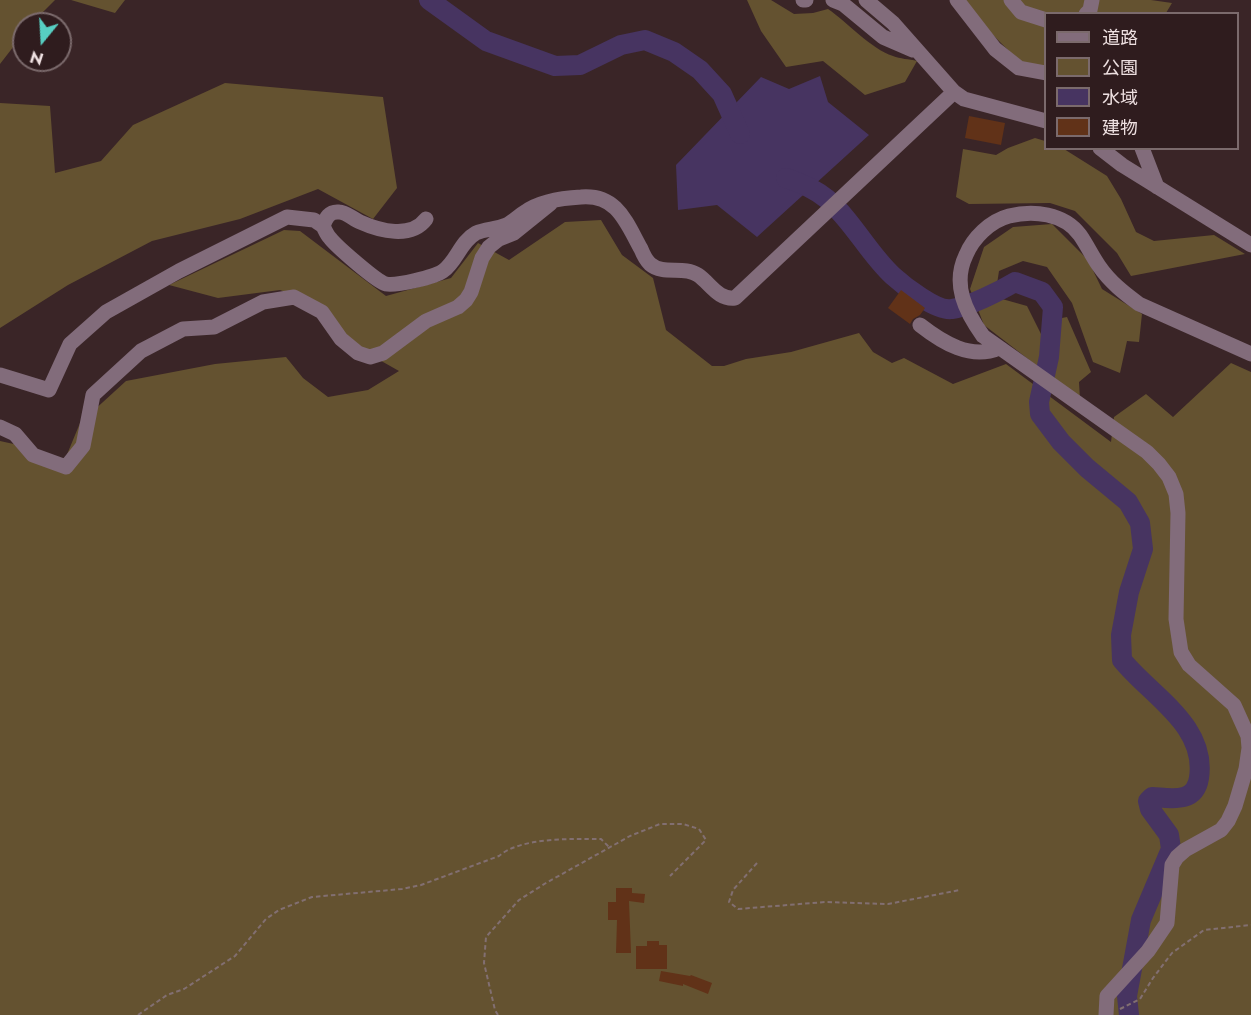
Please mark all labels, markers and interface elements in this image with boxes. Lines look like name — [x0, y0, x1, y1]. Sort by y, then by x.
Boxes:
north arrow — [12, 12, 72, 72]
legend — [1044, 12, 1239, 150]
text: 道路 — [1102, 25, 1138, 51]
text: N — [27, 45, 47, 71]
text: 公園 — [1102, 55, 1138, 81]
text: 水域 — [1102, 85, 1138, 111]
text: 建物 — [1102, 115, 1138, 141]

